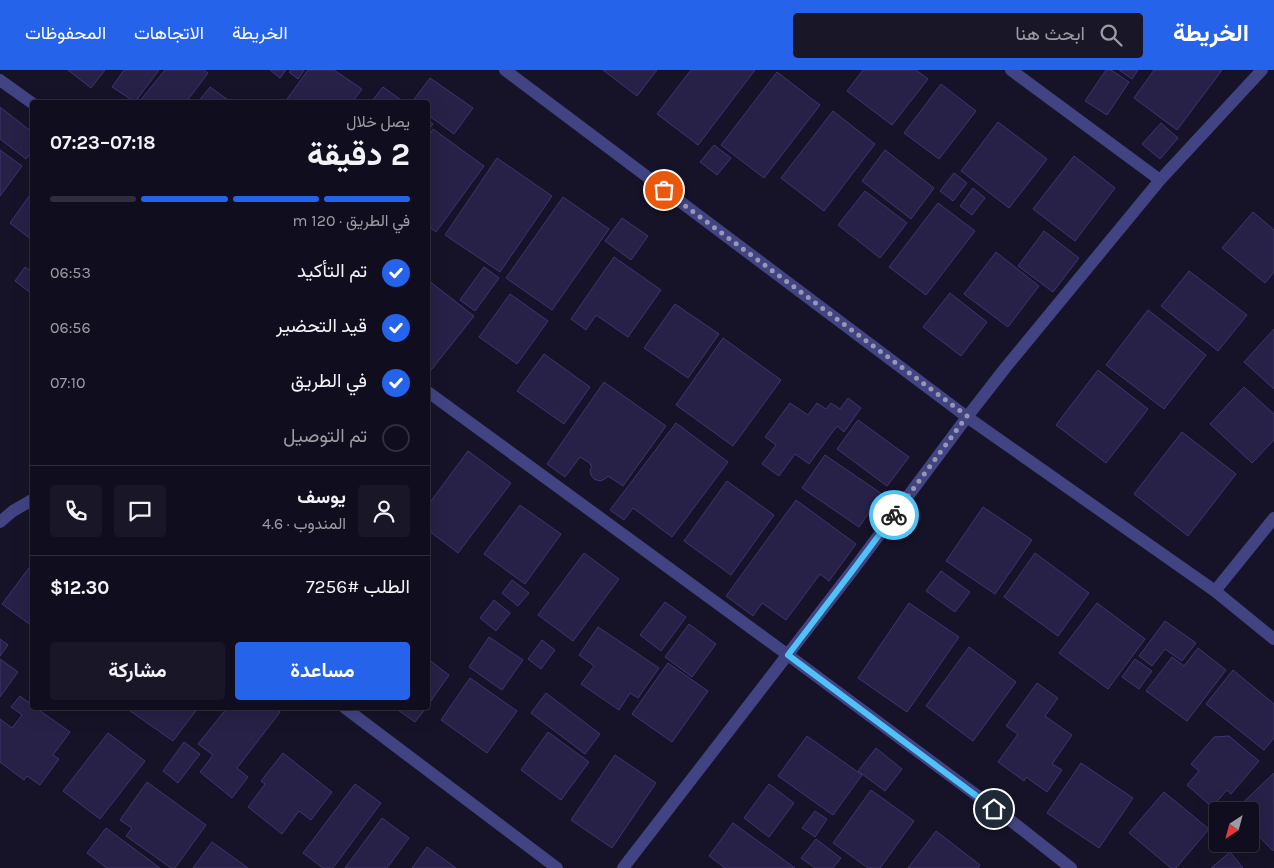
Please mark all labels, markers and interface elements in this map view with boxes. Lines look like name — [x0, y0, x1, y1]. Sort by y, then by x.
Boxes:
search box — [793, 13, 1143, 58]
text: الخريطة — [1173, 19, 1249, 47]
icon: search — [1097, 21, 1125, 49]
text: المحفوظات — [25, 22, 106, 44]
text: الاتجاهات — [134, 22, 204, 44]
text: الخريطة — [232, 22, 288, 44]
text: ابحث هنا — [1015, 23, 1085, 45]
text: يصل خلال — [346, 112, 410, 131]
text: 07:18–07:23 — [50, 132, 156, 154]
text: 2 دقيقة — [307, 136, 410, 173]
pin — [643, 169, 685, 211]
icon: bag — [650, 176, 678, 204]
text: في الطريق · 120 m — [293, 211, 410, 230]
icon: check — [382, 259, 410, 287]
text: تم التأكيد — [297, 260, 367, 282]
text: 06:53 — [50, 263, 91, 282]
icon: check — [382, 314, 410, 342]
text: قيد التحضير — [276, 315, 367, 337]
text: 06:56 — [50, 318, 91, 337]
icon: check — [382, 369, 410, 397]
text: في الطريق — [291, 370, 367, 392]
text: 07:10 — [50, 373, 85, 392]
text: تم التوصيل — [283, 425, 367, 447]
button: phone — [50, 485, 102, 537]
button: chat — [114, 485, 166, 537]
button: person — [358, 485, 410, 537]
text: يوسف — [297, 486, 346, 508]
courier — [869, 490, 919, 540]
icon: bike — [880, 501, 908, 529]
text: المندوب · 4.6 — [262, 514, 346, 533]
text: الطلب #7256 — [306, 576, 410, 598]
text: $12.30 — [50, 577, 109, 599]
button: مشاركة — [50, 642, 225, 700]
button: مساعدة — [235, 642, 410, 700]
pin — [973, 788, 1015, 830]
icon: home — [980, 795, 1008, 823]
north arrow — [1209, 802, 1259, 852]
map controls — [1209, 802, 1259, 852]

